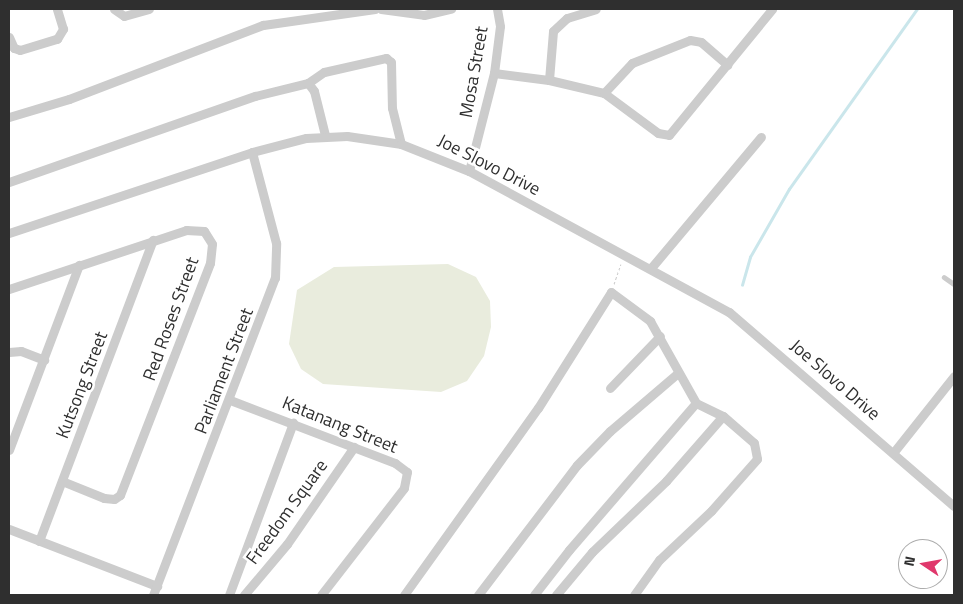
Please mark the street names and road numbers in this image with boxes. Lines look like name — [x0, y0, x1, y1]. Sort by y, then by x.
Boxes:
street label: Mosa Street — [455, 25, 493, 119]
street label: Joe Slovo Drive — [434, 130, 544, 200]
street label: Red Roses Street — [139, 254, 203, 384]
street label: Parliament Street — [190, 305, 258, 437]
street label: Kutsong Street — [52, 328, 112, 442]
street label: Joe Slovo Drive — [786, 335, 884, 425]
street label: Katanang Street — [279, 392, 401, 458]
street label: Freedom Square — [242, 455, 332, 569]

